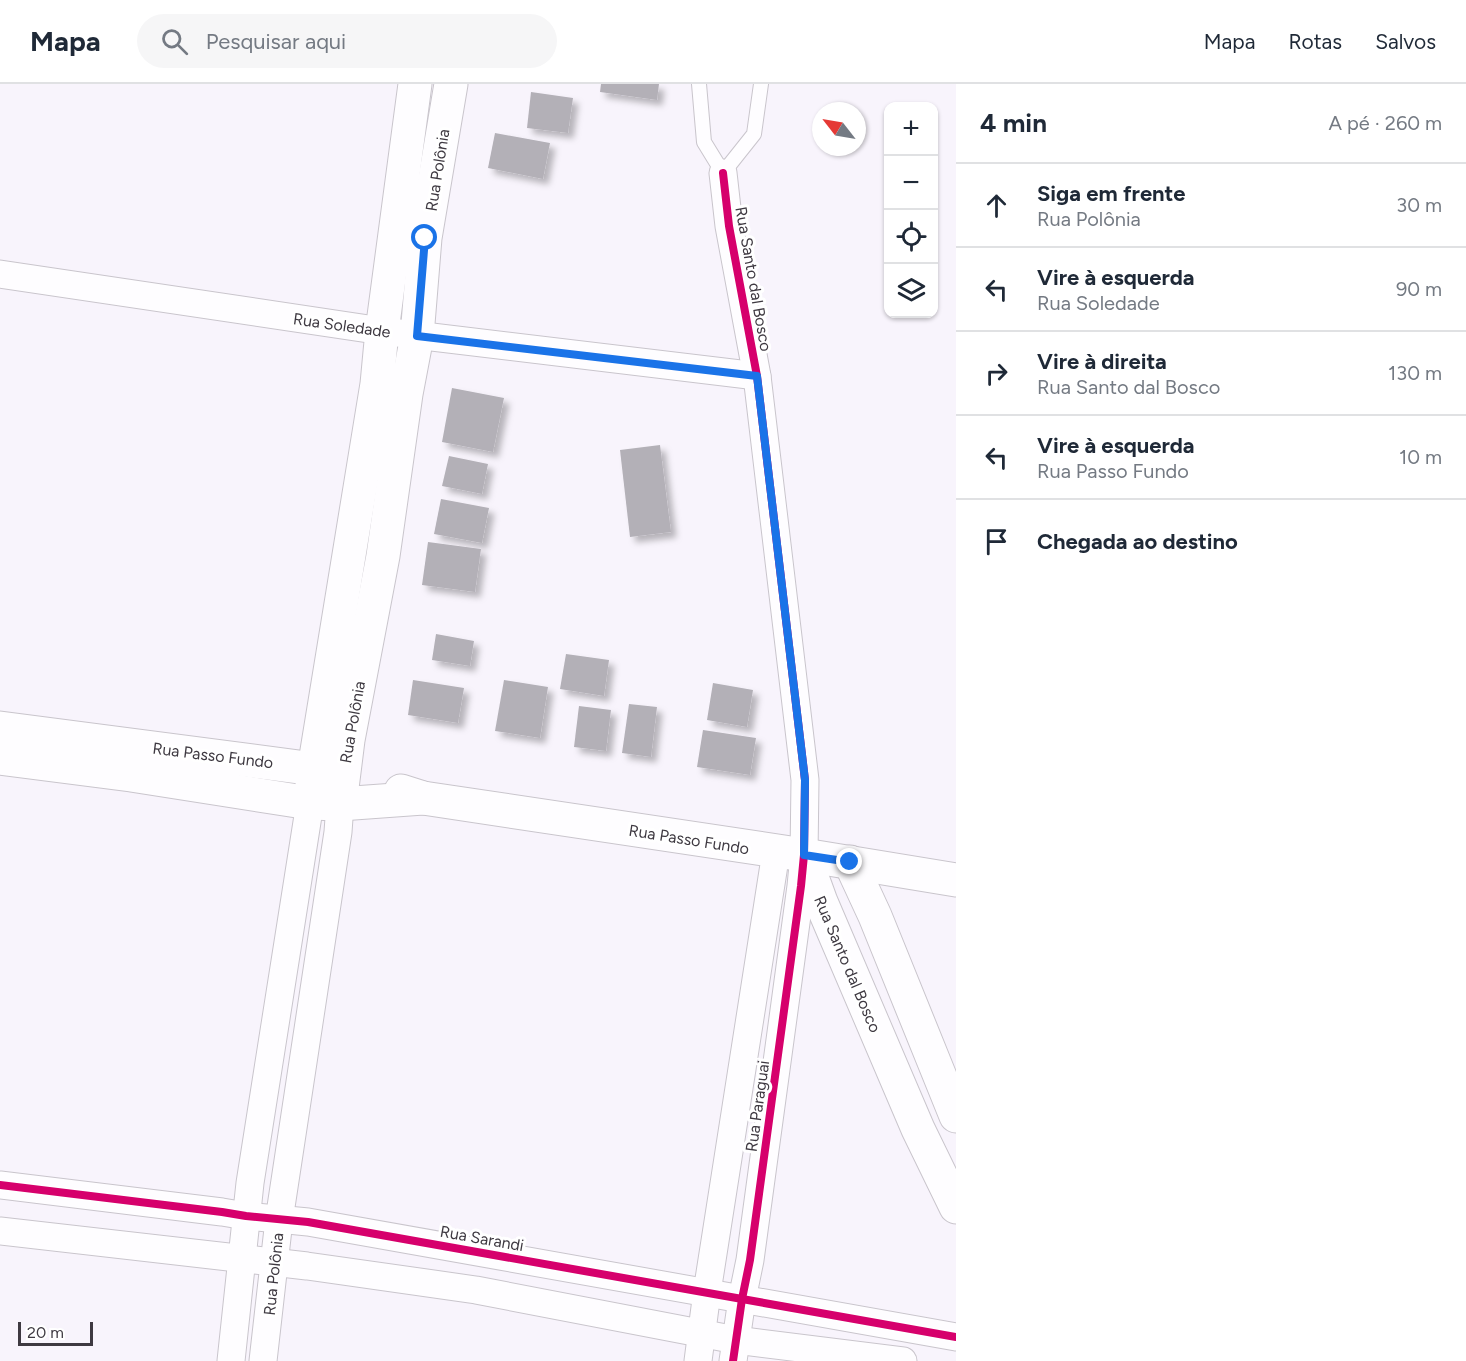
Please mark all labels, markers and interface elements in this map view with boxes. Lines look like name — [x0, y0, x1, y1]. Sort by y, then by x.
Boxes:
search box — [137, 14, 557, 68]
text: Mapa — [30, 24, 101, 58]
icon: search — [158, 25, 191, 58]
text: Pesquisar aqui — [206, 28, 346, 55]
text: Mapa — [1204, 29, 1255, 54]
text: Rotas — [1288, 29, 1342, 54]
text: Salvos — [1375, 29, 1436, 54]
north arrow — [812, 102, 866, 156]
map controls — [884, 102, 938, 318]
button: + — [884, 102, 938, 156]
text: 4 min — [980, 107, 1047, 139]
text: A pé · 260 m — [1329, 111, 1442, 135]
street label: Rua Polônia — [422, 128, 453, 213]
button: − — [884, 156, 938, 210]
text: Siga em frente — [1037, 180, 1185, 207]
icon: ahead — [980, 189, 1013, 222]
text: 30 m — [1396, 193, 1442, 217]
street label: Rua Santo dal Bosco — [731, 205, 776, 353]
text: Rua Polônia — [1037, 207, 1141, 231]
button: locate — [884, 210, 938, 264]
route start — [411, 224, 437, 250]
button: layers — [884, 264, 938, 318]
text: Vire à esquerda — [1037, 264, 1195, 291]
icon: left — [980, 273, 1013, 306]
text: 90 m — [1396, 277, 1442, 301]
text: Rua Soledade — [1037, 291, 1160, 315]
street label: Rua Soledade — [292, 309, 392, 342]
text: Vire à direita — [1037, 348, 1167, 375]
icon: right — [980, 357, 1013, 390]
text: 130 m — [1388, 361, 1442, 385]
text: Rua Santo dal Bosco — [1037, 375, 1220, 399]
text: Vire à esquerda — [1037, 432, 1195, 459]
icon: left — [980, 441, 1013, 474]
text: 10 m — [1399, 445, 1442, 469]
text: Rua Passo Fundo — [1037, 459, 1189, 483]
icon: arrive — [980, 525, 1013, 558]
text: Chegada ao destino — [1037, 528, 1238, 555]
street label: Rua Polônia — [336, 680, 369, 765]
street label: Rua Passo Fundo — [151, 739, 274, 772]
street label: Rua Passo Fundo — [627, 821, 750, 858]
route end — [836, 848, 862, 874]
street label: Rua Santo dal Bosco — [810, 893, 885, 1035]
street label: Rua Paraguai — [742, 1059, 773, 1153]
street label: Rua Sarandi — [439, 1222, 525, 1255]
street label: Rua Polônia — [260, 1232, 287, 1316]
scale bar — [18, 1319, 93, 1346]
text: 20 m — [27, 1323, 64, 1342]

